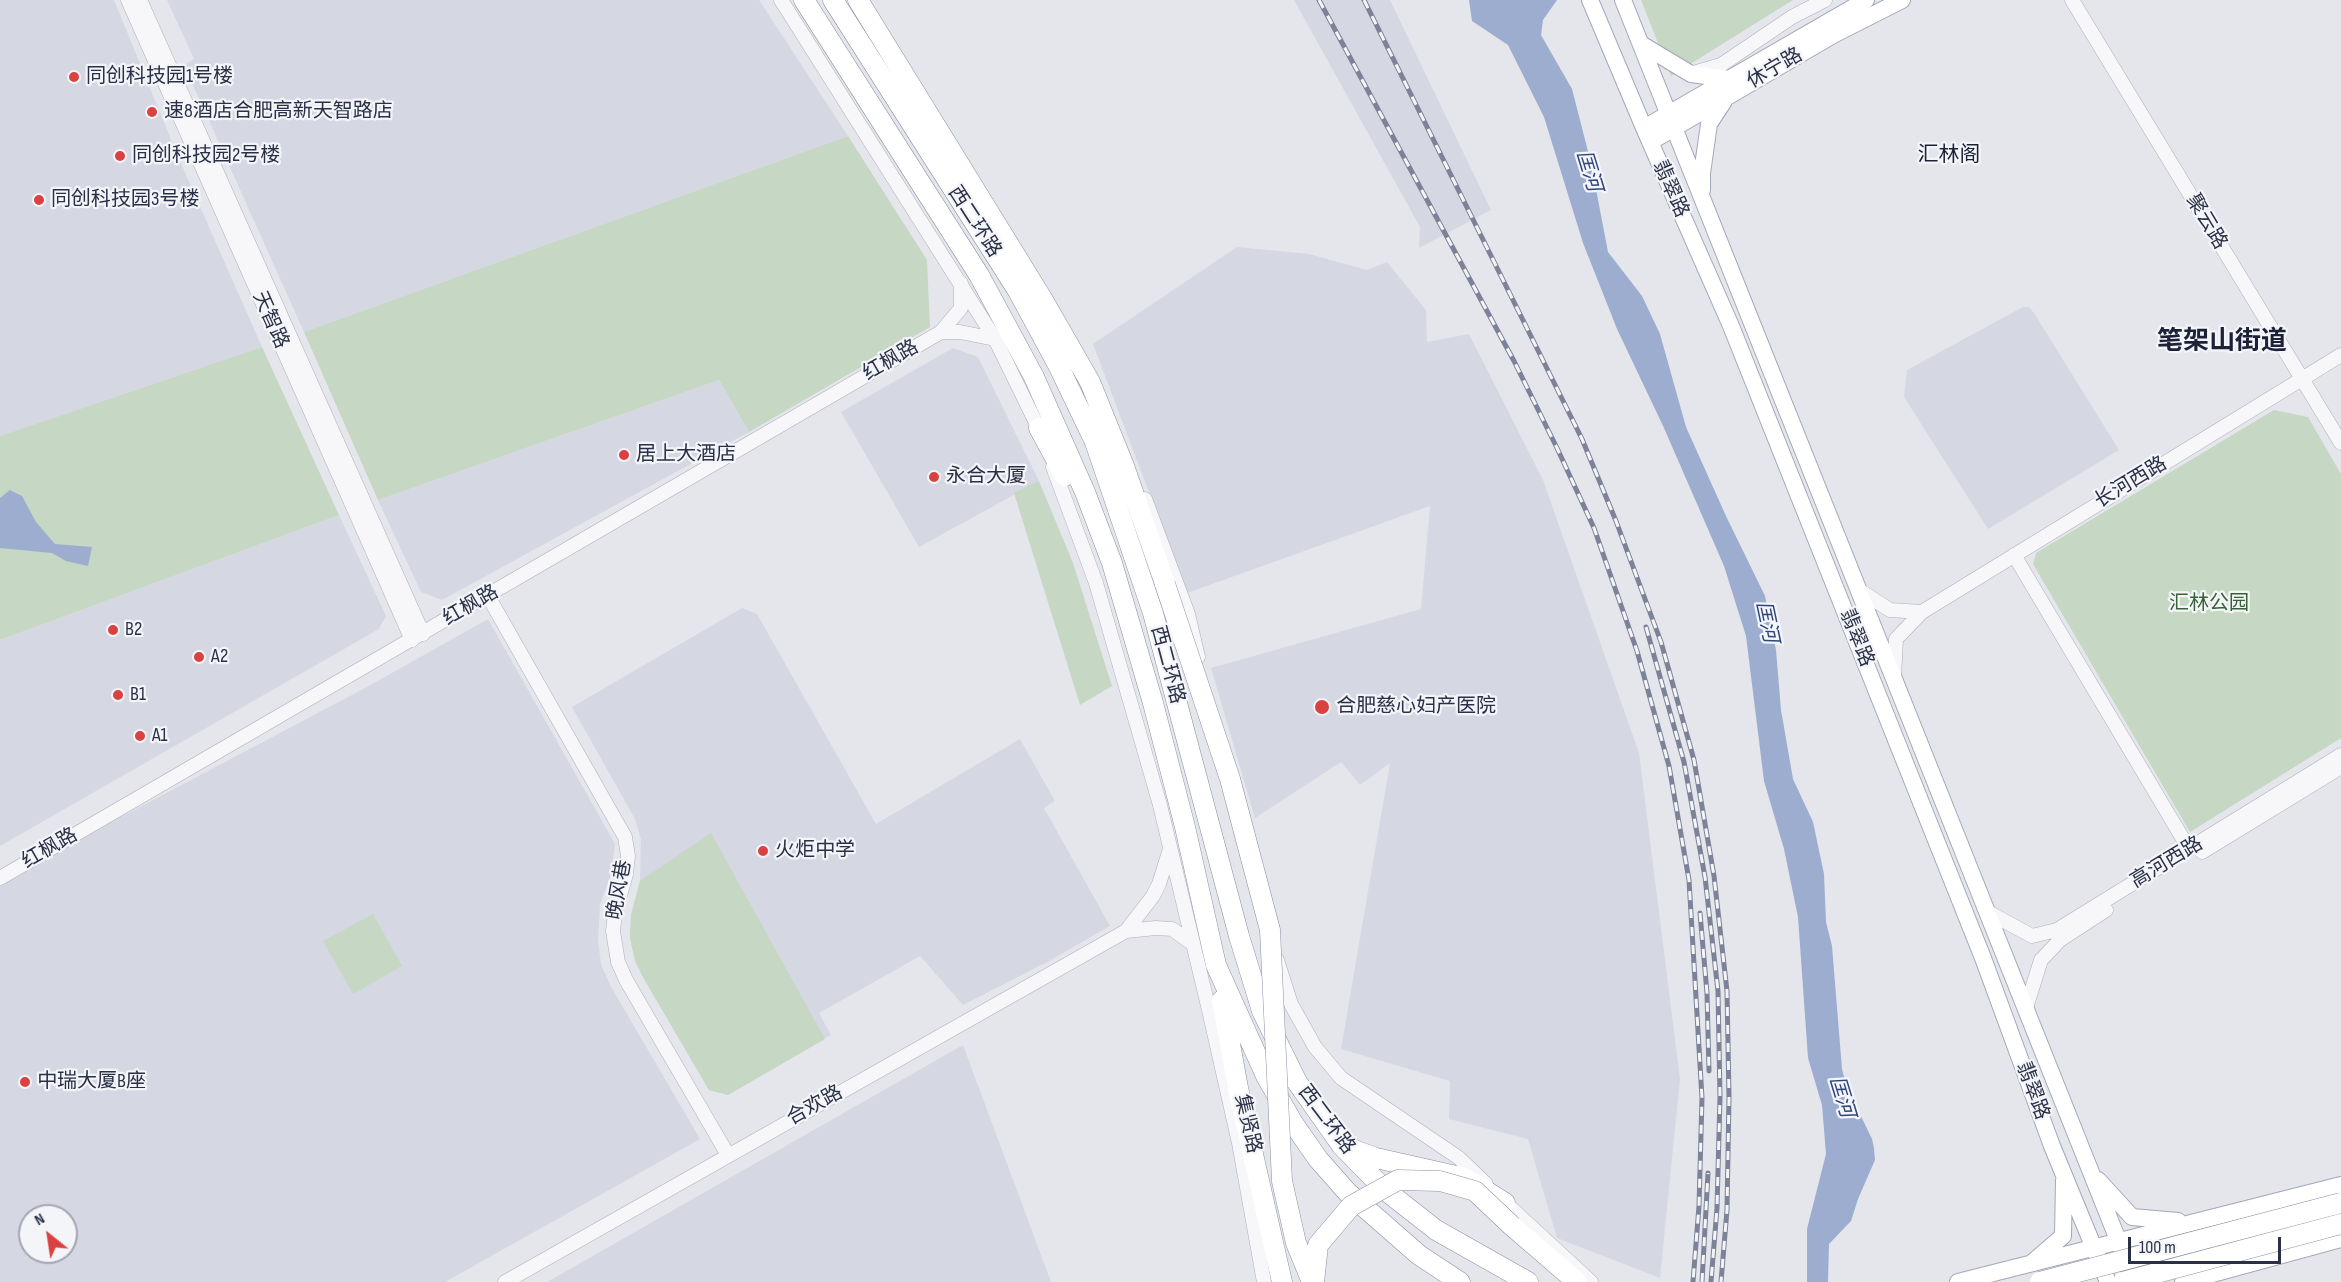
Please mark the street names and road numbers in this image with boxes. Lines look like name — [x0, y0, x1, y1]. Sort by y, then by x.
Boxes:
street label: 休宁路 — [1743, 44, 1807, 94]
street label: 翡翠路 — [1647, 157, 1693, 221]
street label: 西二环路 — [942, 182, 1006, 262]
street label: 聚云路 — [2180, 190, 2232, 254]
street label: 天智路 — [247, 288, 293, 352]
street label: 红枫路 — [859, 336, 923, 386]
street label: 长河西路 — [2091, 452, 2171, 514]
street label: 红枫路 — [439, 581, 503, 631]
street label: 翡翠路 — [1834, 606, 1878, 670]
street label: 西二环路 — [1145, 623, 1189, 707]
street label: 红枫路 — [18, 824, 82, 874]
street label: 高河西路 — [2127, 832, 2207, 894]
street label: 晚风巷 — [603, 858, 637, 922]
street label: 翡翠路 — [2010, 1059, 2054, 1123]
street label: 合欢路 — [783, 1081, 847, 1131]
street label: 西二环路 — [1292, 1081, 1360, 1159]
street label: 集贤路 — [1229, 1092, 1265, 1156]

